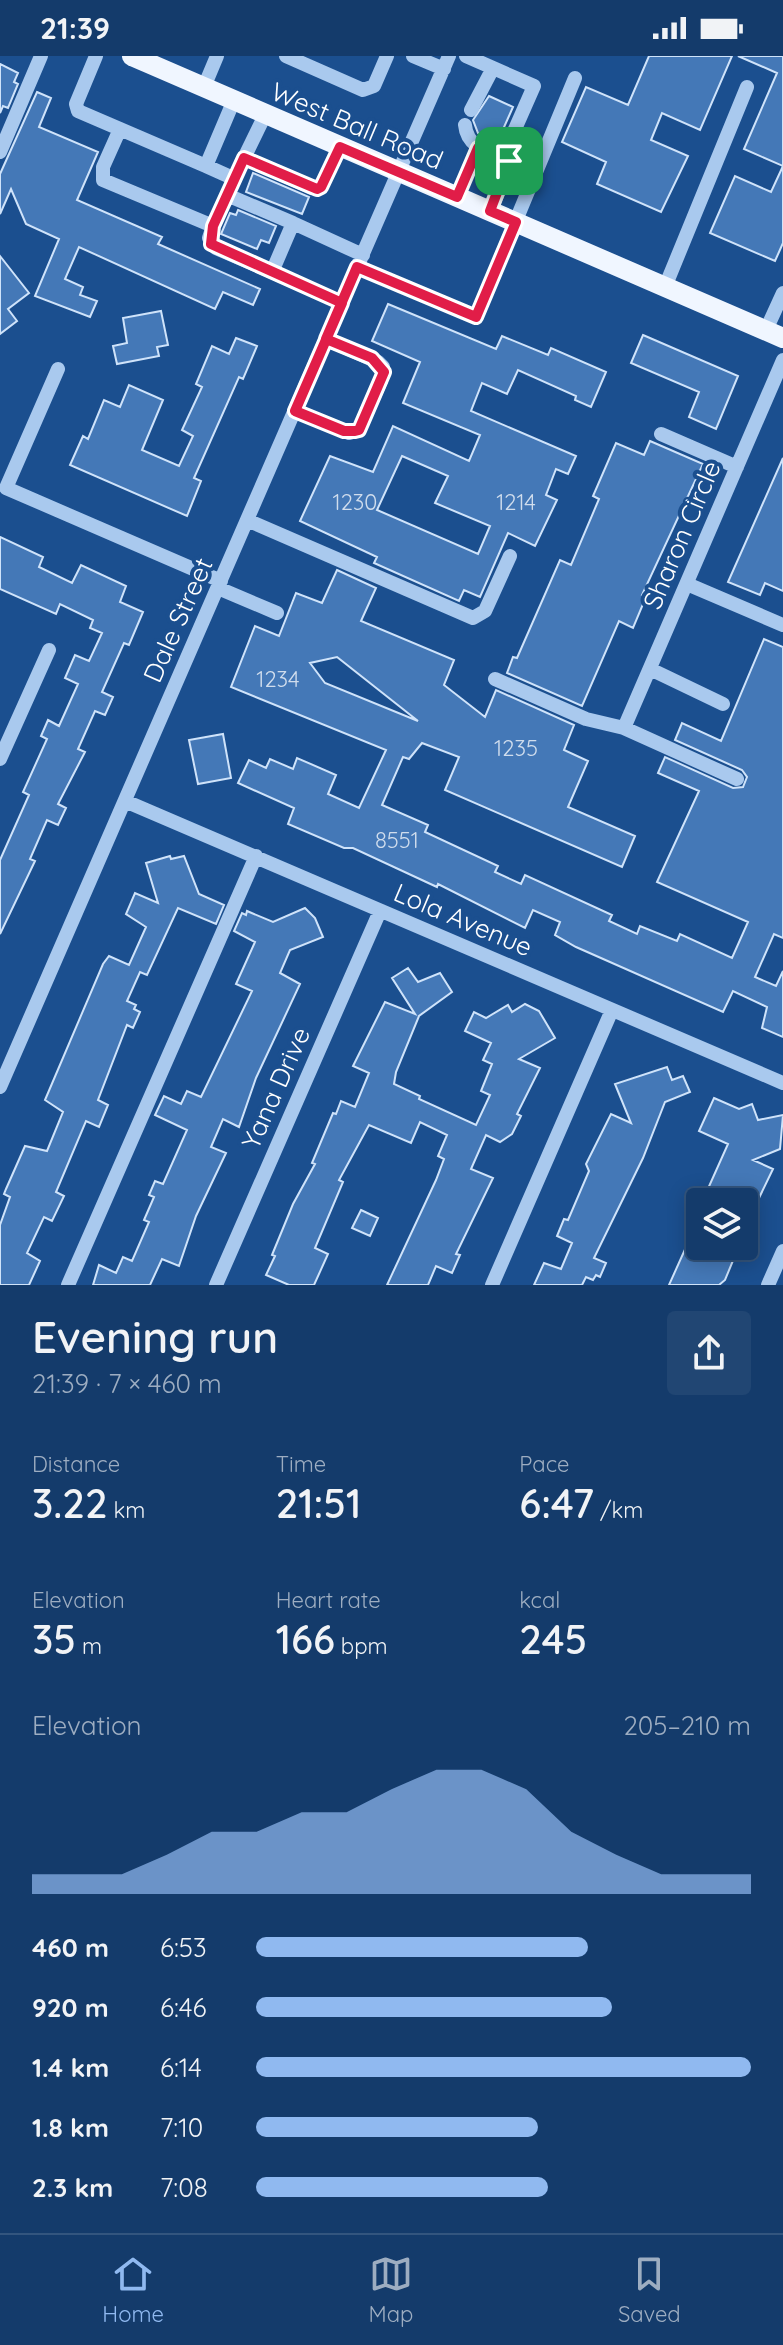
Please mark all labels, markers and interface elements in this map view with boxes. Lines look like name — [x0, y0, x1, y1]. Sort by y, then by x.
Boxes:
text: 21:39 — [40, 9, 110, 47]
street label: West Ball Road — [266, 74, 448, 177]
pin — [475, 127, 543, 195]
icon: arrive — [487, 139, 531, 183]
street label: Sharon Circle — [635, 456, 728, 614]
house number: 1230 — [333, 488, 377, 516]
house number: 1214 — [496, 488, 536, 516]
street label: Dale Street — [135, 552, 220, 687]
house number: 1234 — [256, 665, 300, 693]
house number: 1235 — [494, 734, 538, 762]
house number: 8551 — [375, 826, 419, 854]
street label: Lola Avenue — [389, 876, 537, 964]
street label: Yana Drive — [234, 1022, 317, 1154]
map controls — [686, 1188, 758, 1260]
button: layers — [686, 1188, 758, 1260]
text: Evening run — [32, 1309, 278, 1364]
button: share — [667, 1311, 751, 1395]
text: 21:39 · 7 × 460 m — [32, 1367, 222, 1400]
text: Distance — [32, 1450, 120, 1478]
text: Time — [276, 1450, 326, 1478]
text: Pace — [519, 1450, 570, 1478]
text: 3.22 — [32, 1478, 107, 1528]
text: 21:51 — [276, 1478, 361, 1528]
text: 6:47 — [519, 1478, 594, 1528]
text: km — [107, 1496, 145, 1524]
text: /km — [594, 1496, 643, 1524]
text: Elevation — [32, 1586, 125, 1614]
text: Heart rate — [276, 1586, 381, 1614]
text: kcal — [519, 1586, 560, 1614]
text: 35 — [32, 1614, 76, 1664]
text: 166 — [276, 1614, 335, 1664]
text: 245 — [519, 1614, 587, 1664]
text: m — [76, 1632, 102, 1660]
text: bpm — [335, 1632, 388, 1660]
text: Elevation — [32, 1709, 142, 1742]
text: 205–210 m — [623, 1709, 751, 1742]
text: 460 m — [32, 1931, 109, 1964]
text: 6:53 — [160, 1931, 207, 1964]
text: 920 m — [32, 1991, 109, 2024]
text: 6:46 — [160, 1991, 207, 2024]
text: 1.4 km — [32, 2051, 109, 2084]
text: 6:14 — [160, 2051, 202, 2084]
text: 1.8 km — [32, 2111, 109, 2144]
text: 7:10 — [160, 2111, 203, 2144]
text: 2.3 km — [32, 2171, 113, 2204]
text: 7:08 — [160, 2171, 208, 2204]
tab: Home — [102, 2252, 164, 2328]
tab: Map — [369, 2252, 413, 2328]
tab: Saved — [618, 2252, 681, 2328]

